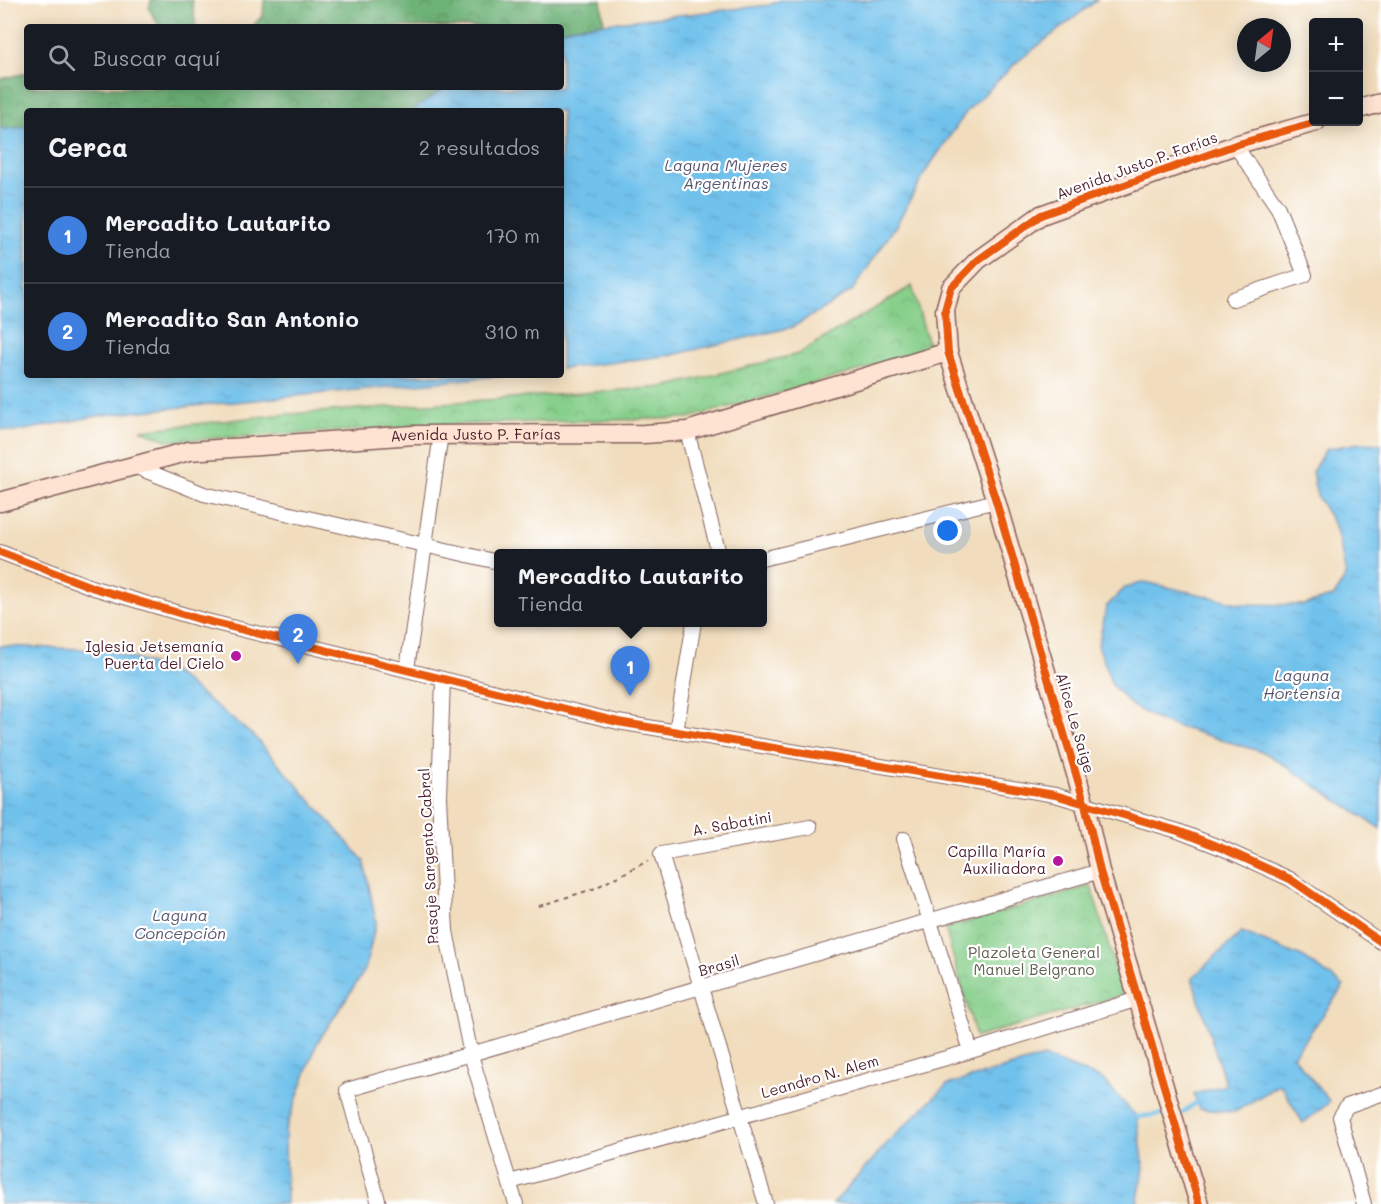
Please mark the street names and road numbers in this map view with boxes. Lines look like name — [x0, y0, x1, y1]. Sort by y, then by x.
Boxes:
street label: Avenida Justo P. Farías — [1053, 127, 1220, 204]
street label: Avenida Justo P. Farías — [390, 423, 561, 446]
street label: Alice Le Saige — [1052, 670, 1100, 775]
street label: Pasaje Sargento Cabral — [413, 767, 443, 945]
street label: A. Sabatini — [690, 806, 773, 840]
street label: Brasil — [696, 950, 742, 980]
street label: Leandro N. Alem — [759, 1050, 881, 1102]

